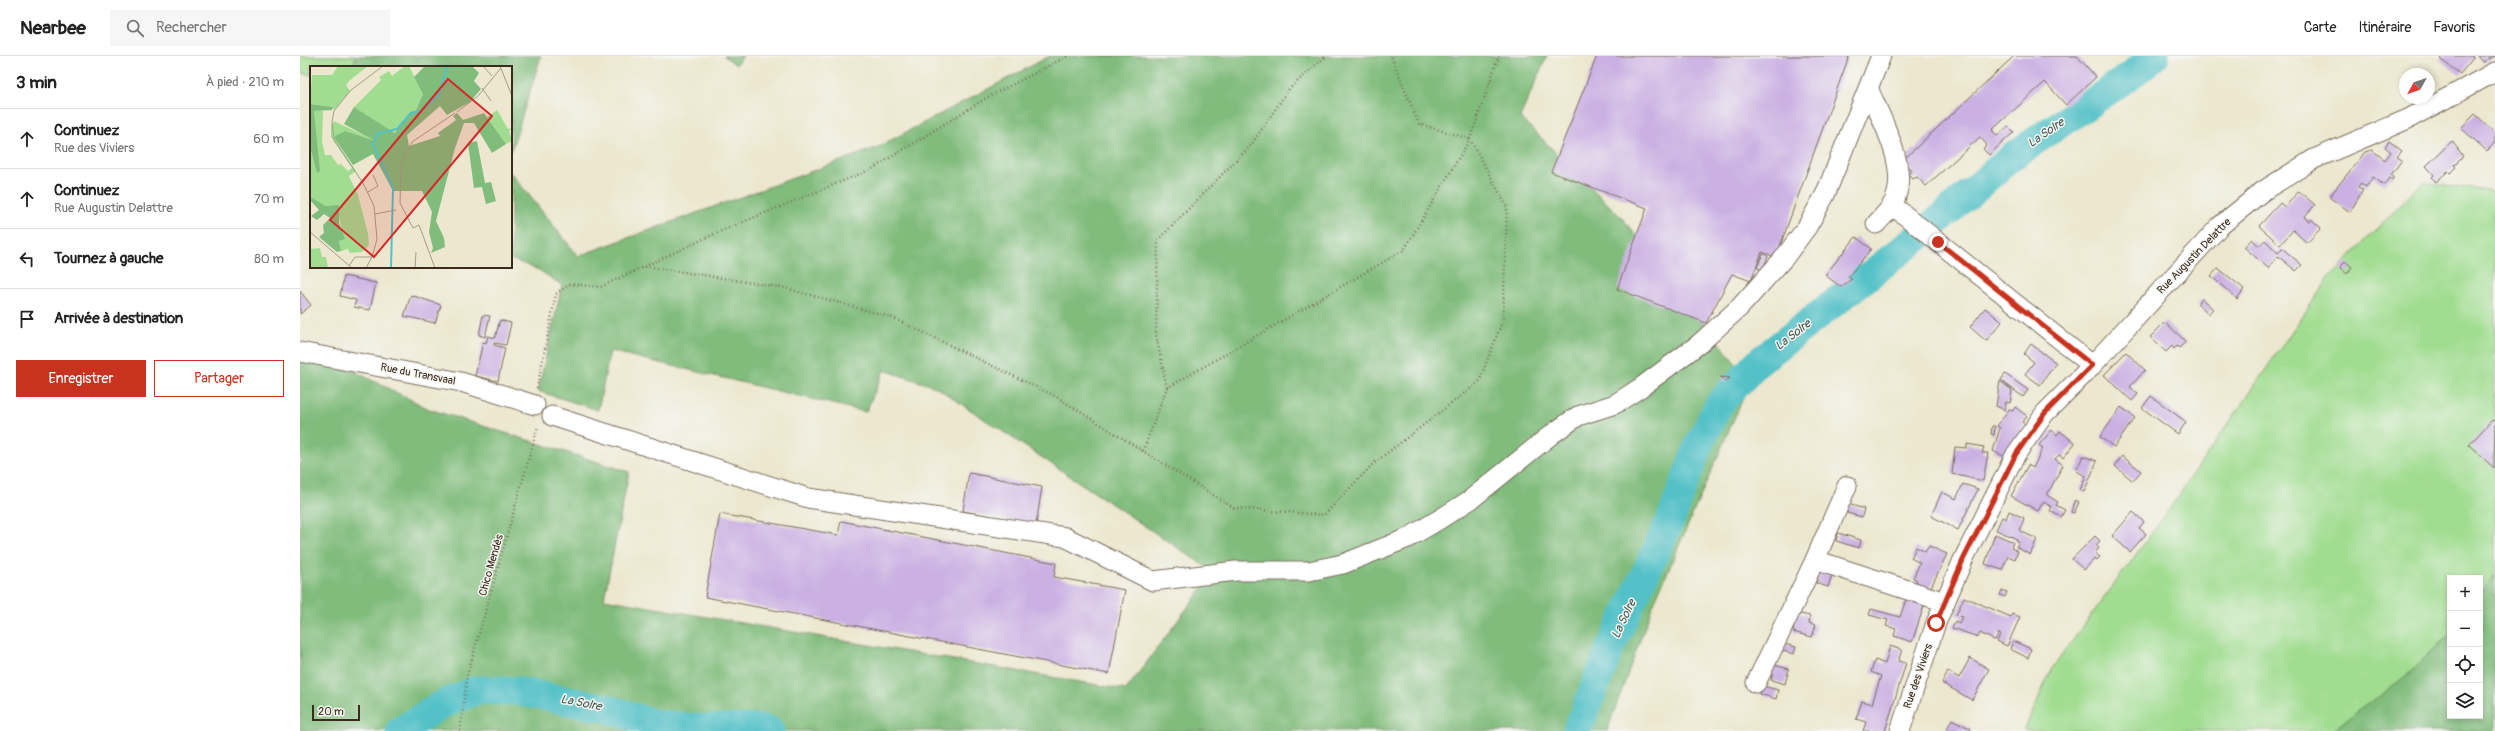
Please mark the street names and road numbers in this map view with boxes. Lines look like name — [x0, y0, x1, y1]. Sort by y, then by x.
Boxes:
street label: Rue Augustin Delattre — [2154, 215, 2234, 297]
street label: Rue du Transvaal — [379, 360, 457, 388]
street label: Chico Mendès — [476, 533, 506, 597]
street label: Rue des Viviers — [1901, 642, 1935, 710]

